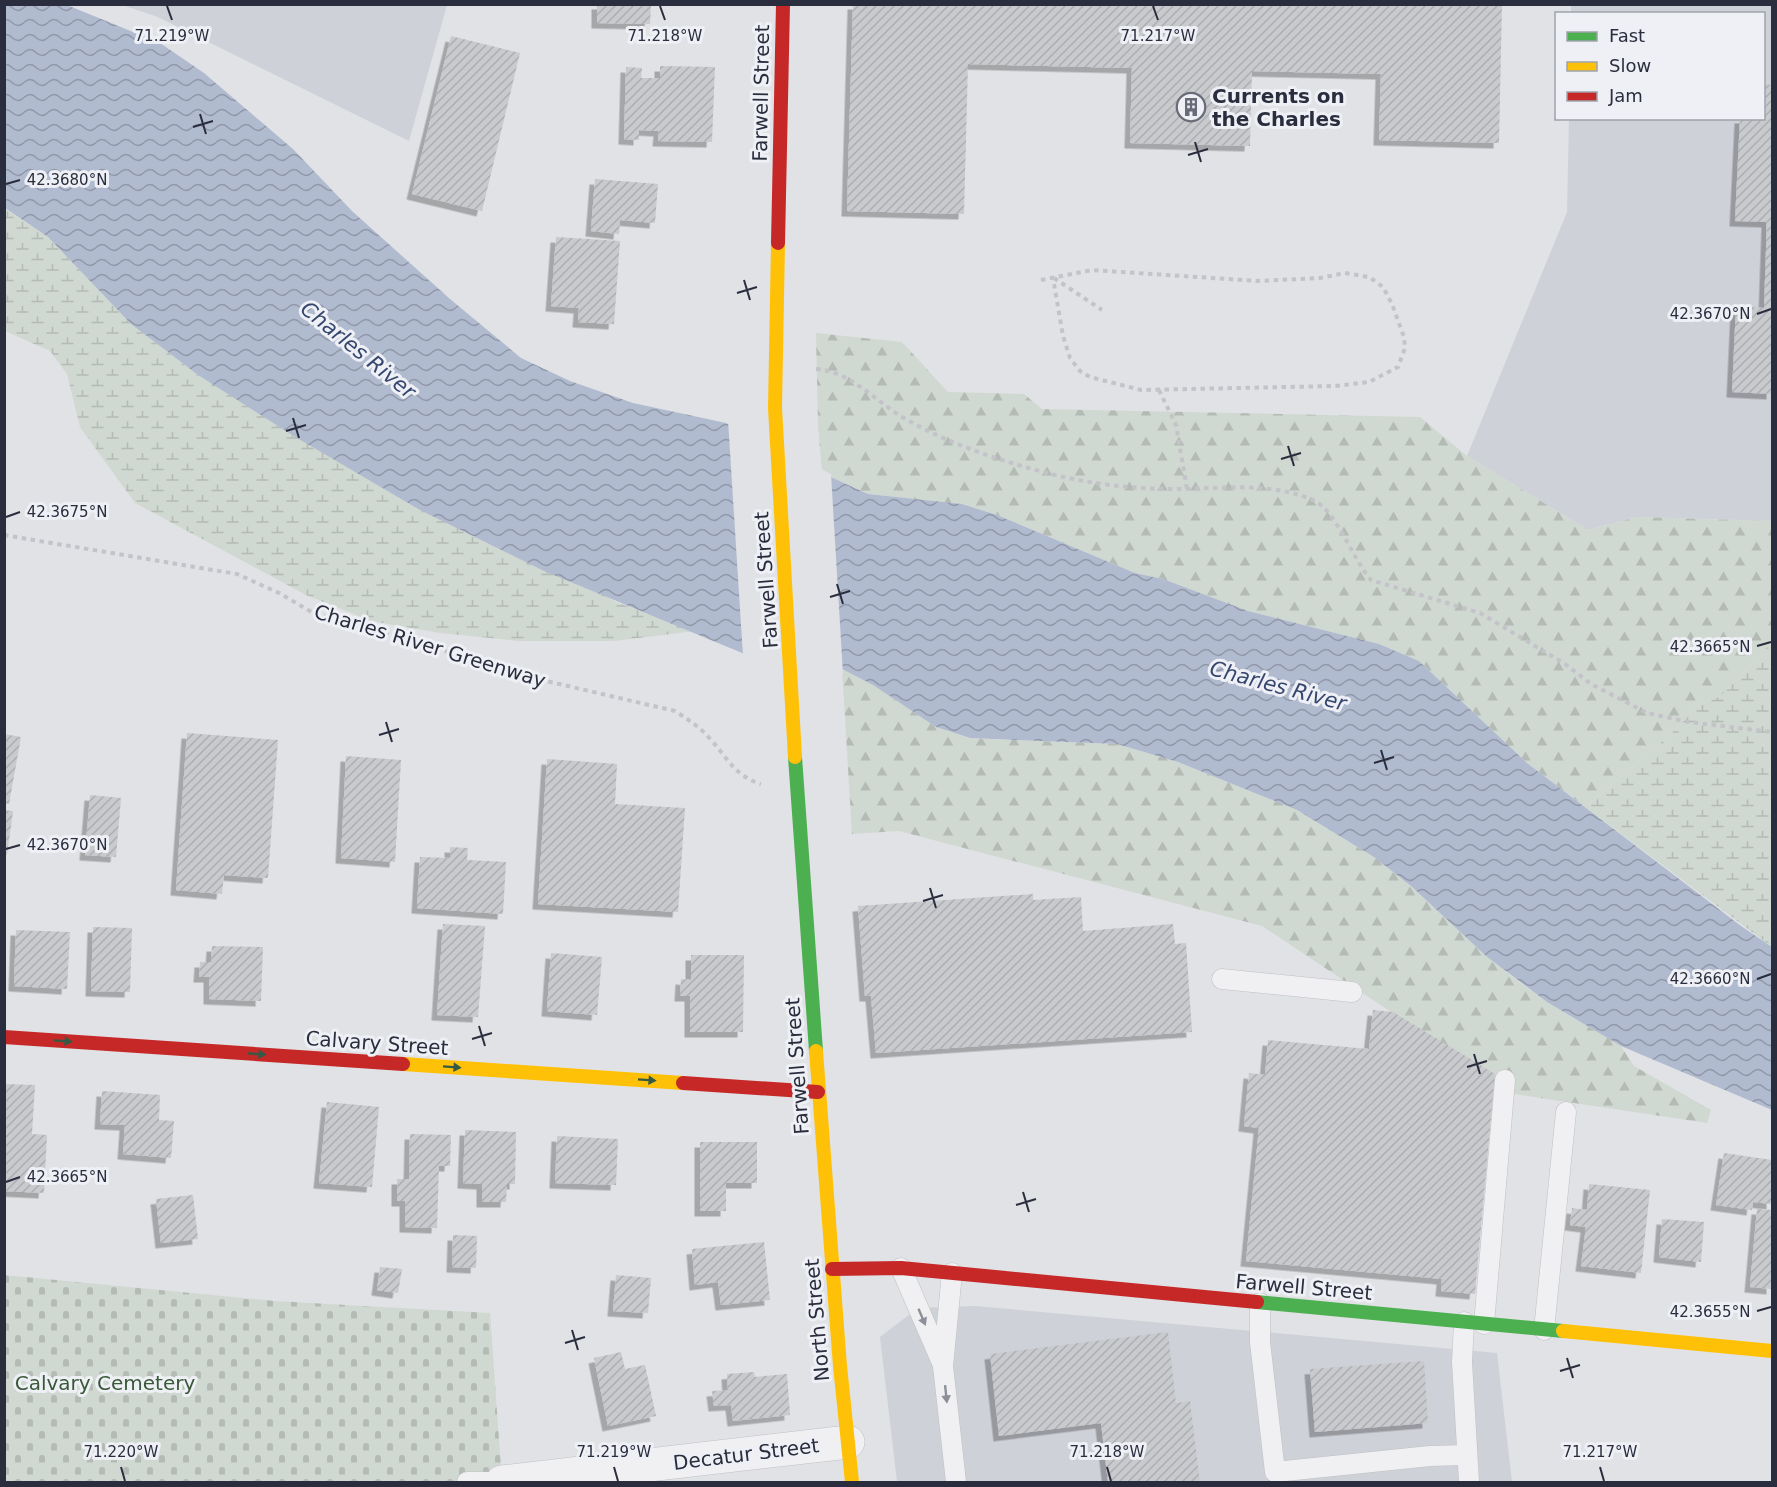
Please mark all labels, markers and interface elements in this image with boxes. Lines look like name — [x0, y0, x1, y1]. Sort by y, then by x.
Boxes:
legend — [1555, 12, 1765, 120]
street label: Farwell Street — [748, 24, 774, 162]
text: Fast — [1609, 25, 1645, 46]
text: 71.219°W — [135, 27, 210, 45]
text: 71.218°W — [628, 27, 703, 45]
text: 71.217°W — [1121, 27, 1196, 45]
text: Slow — [1609, 55, 1651, 76]
place label: Currents on the Charles — [1212, 84, 1345, 131]
text: Jam — [1608, 85, 1643, 106]
building icon: Currents on the Charles — [1175, 91, 1207, 123]
text: 42.3680°N — [27, 171, 107, 189]
water label: Charles River — [296, 297, 421, 404]
text: 42.3670°N — [1670, 305, 1750, 323]
text: 42.3675°N — [27, 503, 107, 521]
street label: Farwell Street — [749, 511, 783, 649]
street label: Charles River Greenway — [311, 599, 549, 693]
text: 42.3665°N — [1670, 638, 1750, 656]
water label: Charles River — [1207, 656, 1350, 716]
text: 42.3670°N — [27, 836, 107, 854]
text: 42.3660°N — [1670, 970, 1750, 988]
street label: Farwell Street — [780, 997, 814, 1135]
street label: Calvary Street — [305, 1026, 449, 1060]
one-way arrow — [53, 1036, 72, 1045]
one-way arrow — [248, 1049, 267, 1059]
one-way arrow — [442, 1062, 461, 1072]
one-way arrow — [637, 1076, 656, 1085]
text: 42.3665°N — [27, 1168, 107, 1186]
street label: North Street — [800, 1258, 834, 1382]
street label: Farwell Street — [1235, 1269, 1373, 1305]
text: 42.3655°N — [1670, 1303, 1750, 1321]
one-way arrow — [917, 1309, 927, 1327]
park label: Calvary Cemetery — [15, 1371, 195, 1395]
one-way arrow — [941, 1385, 951, 1404]
street label: Decatur Street — [672, 1433, 820, 1475]
text: 71.220°W — [84, 1443, 159, 1461]
text: 71.219°W — [577, 1443, 652, 1461]
text: 71.218°W — [1070, 1443, 1145, 1461]
text: 71.217°W — [1563, 1443, 1638, 1461]

